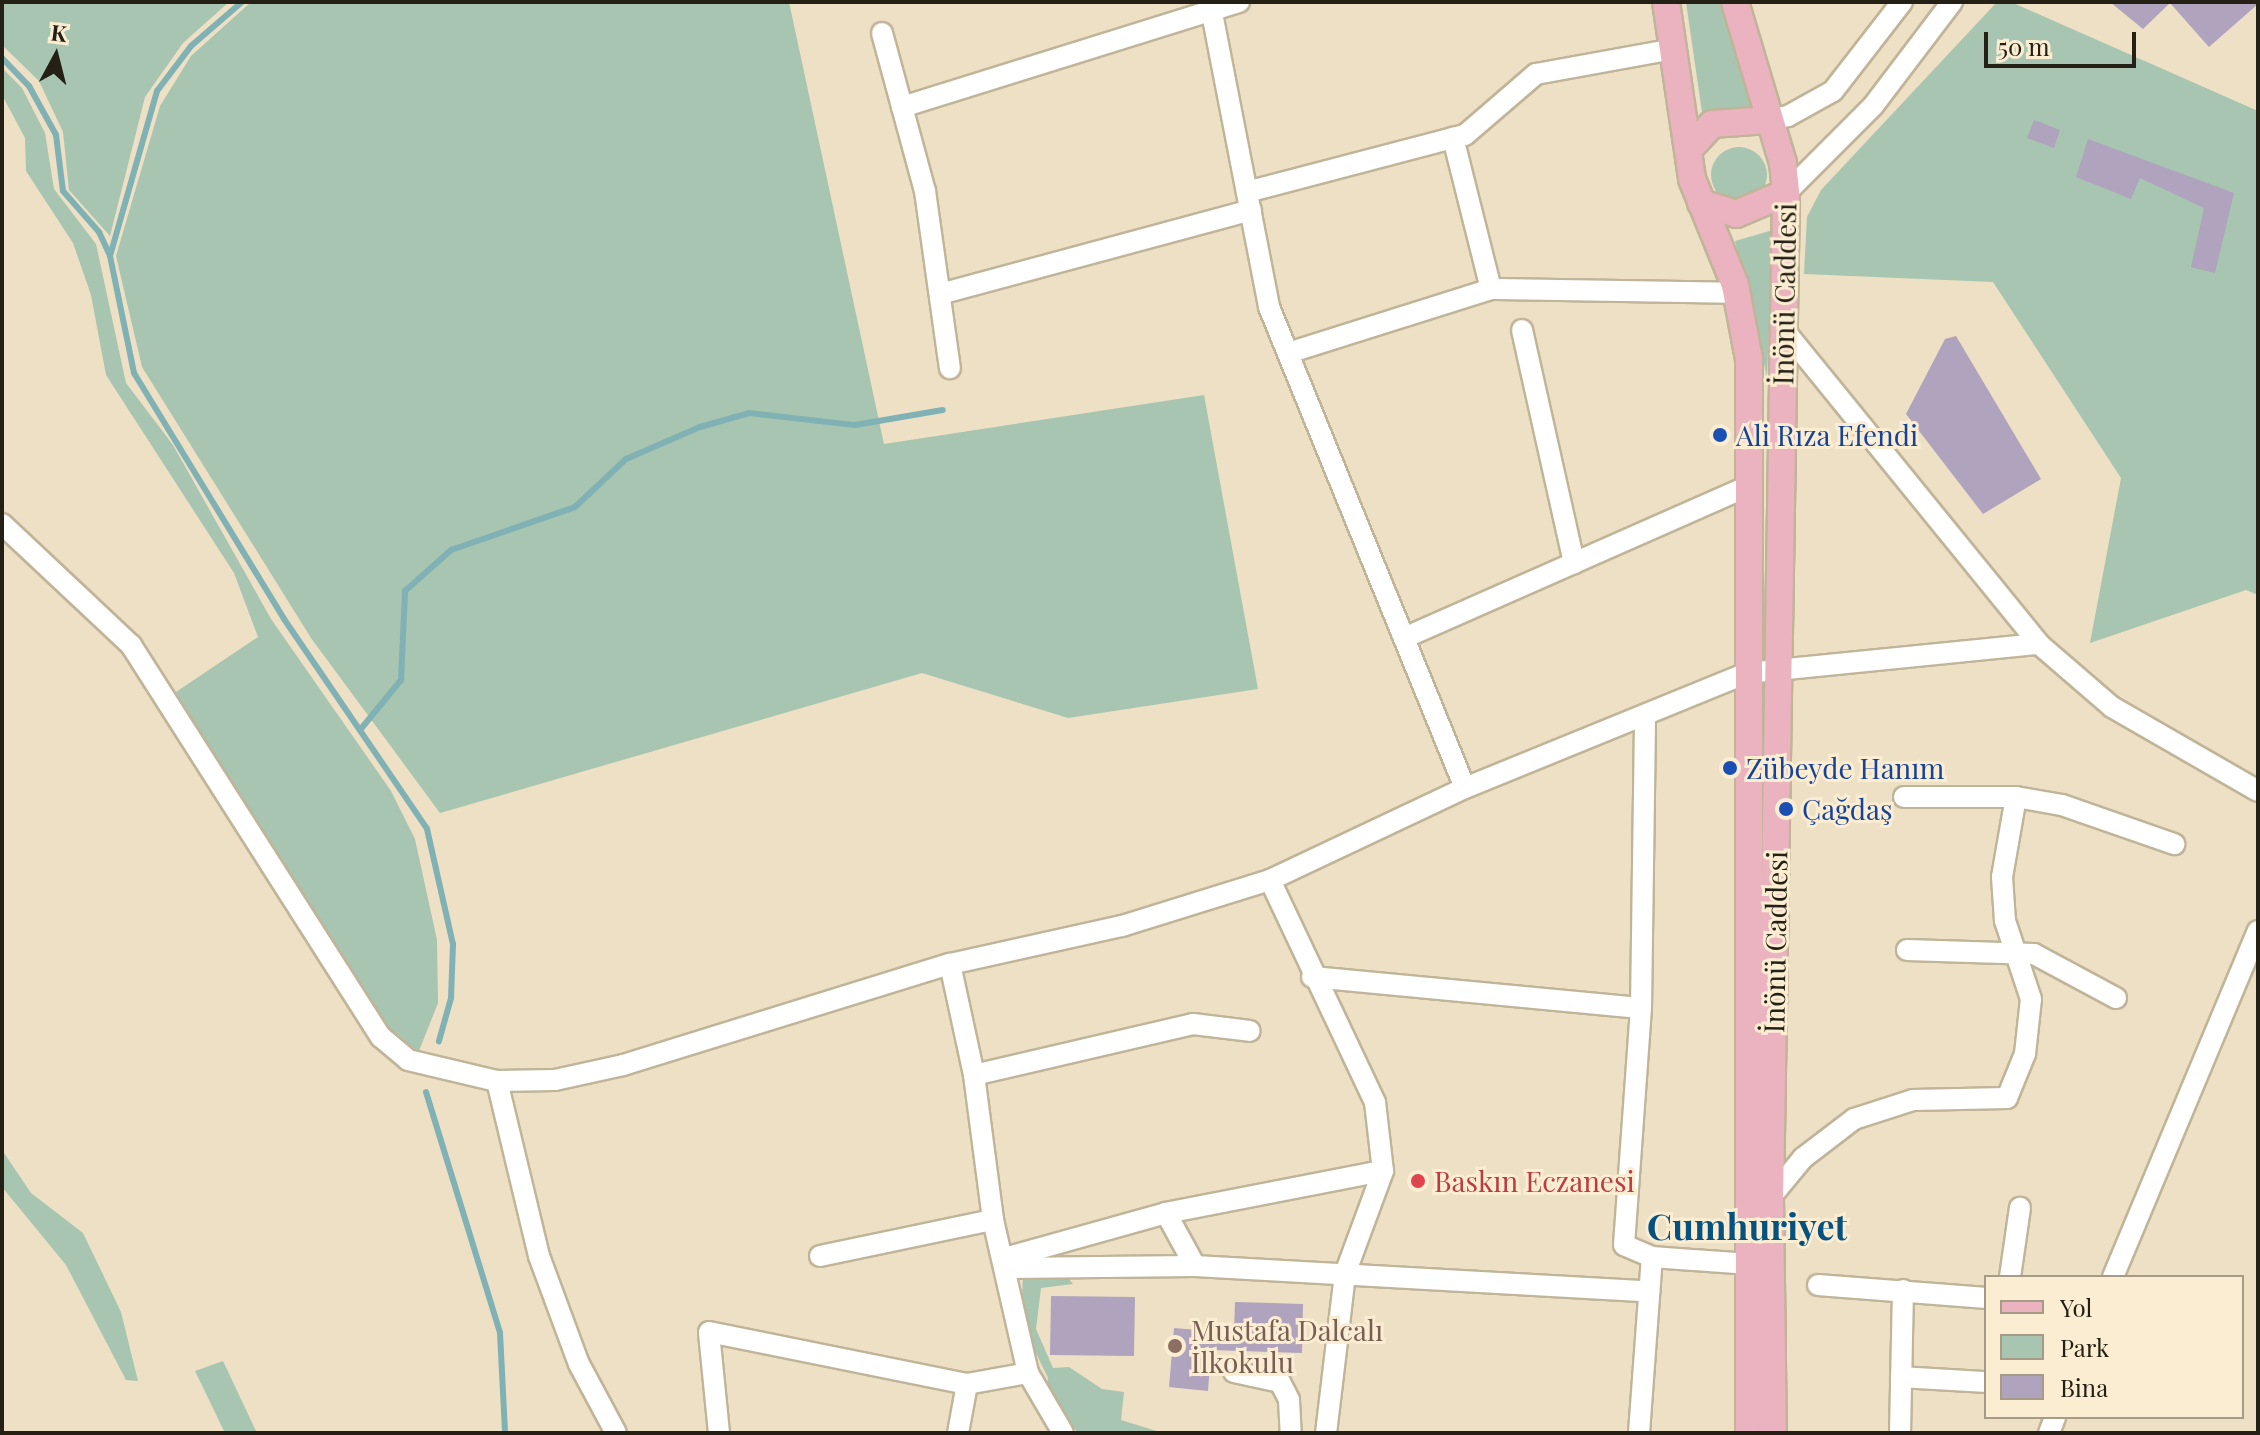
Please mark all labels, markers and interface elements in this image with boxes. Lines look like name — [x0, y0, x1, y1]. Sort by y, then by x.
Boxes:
north arrow — [16, 16, 96, 96]
text: K — [49, 16, 69, 48]
scale bar — [1988, 16, 2140, 66]
text: 50 m — [1998, 30, 2050, 62]
street label: İnönü Caddesi — [1766, 203, 1802, 385]
place label: Ali Rıza Efendi — [1736, 418, 1919, 452]
marker: Ali Rıza Efendi — [1711, 426, 1729, 444]
place label: Zübeyde Hanım — [1746, 751, 1944, 785]
marker: Zübeyde Hanım — [1721, 759, 1739, 777]
place label: Çağdaş — [1802, 792, 1892, 826]
marker: Çağdaş — [1777, 800, 1795, 818]
street label: İnönü Caddesi — [1757, 851, 1793, 1033]
place label: Baskın Eczanesi — [1434, 1164, 1635, 1198]
marker: Baskın Eczanesi — [1409, 1172, 1427, 1190]
district label: Cumhuriyet — [1647, 1204, 1847, 1248]
legend — [1984, 1275, 2244, 1419]
text: Yol — [2060, 1291, 2092, 1323]
place label: Mustafa Dalcalı İlkokulu — [1191, 1313, 1383, 1379]
text: Park — [2060, 1331, 2109, 1363]
marker: Mustafa Dalcalı İlkokulu — [1166, 1337, 1184, 1355]
text: Bina — [2060, 1371, 2108, 1403]

